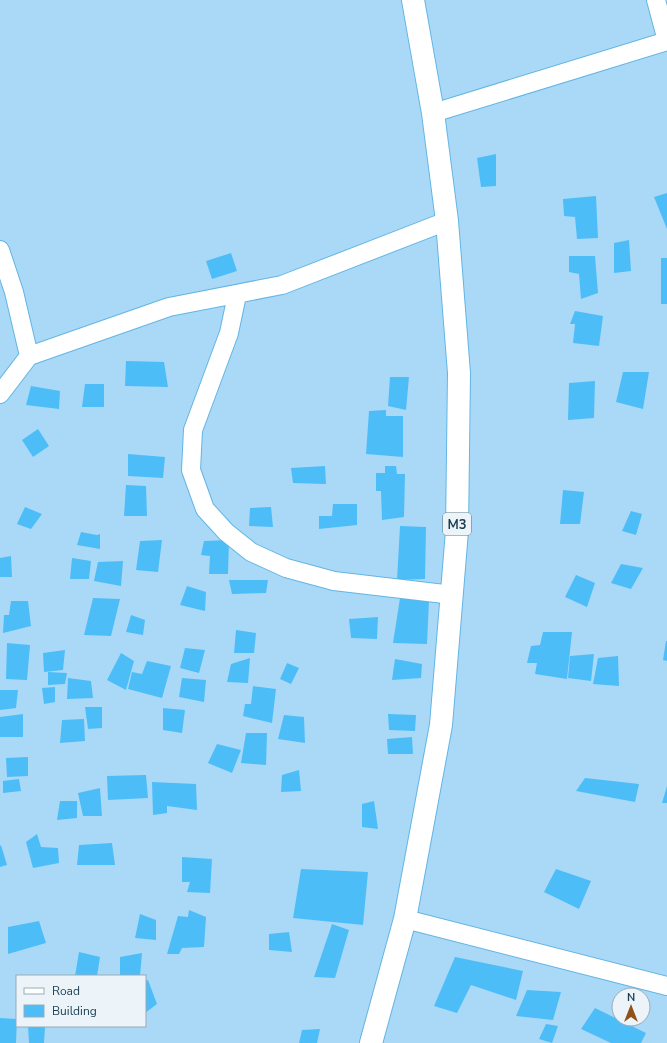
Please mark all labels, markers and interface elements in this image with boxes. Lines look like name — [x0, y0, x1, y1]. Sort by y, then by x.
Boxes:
road number: M3 — [443, 513, 471, 535]
legend — [16, 975, 146, 1027]
text: Road — [52, 983, 80, 999]
north arrow — [611, 987, 651, 1027]
text: N — [627, 990, 635, 1005]
text: Building — [52, 1003, 97, 1019]

